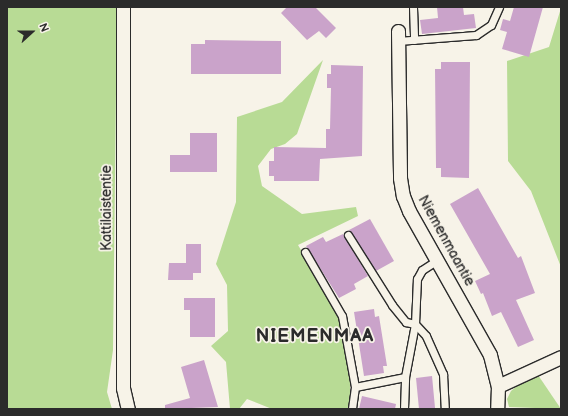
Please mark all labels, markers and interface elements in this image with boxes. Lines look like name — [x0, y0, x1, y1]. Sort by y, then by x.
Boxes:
north arrow — [12, 12, 52, 52]
text: N — [36, 21, 51, 34]
street label: Kattilaistentie — [99, 165, 115, 251]
street label: Niemenmaantie — [414, 193, 478, 289]
district label: NIEMENMAA — [256, 326, 374, 348]

